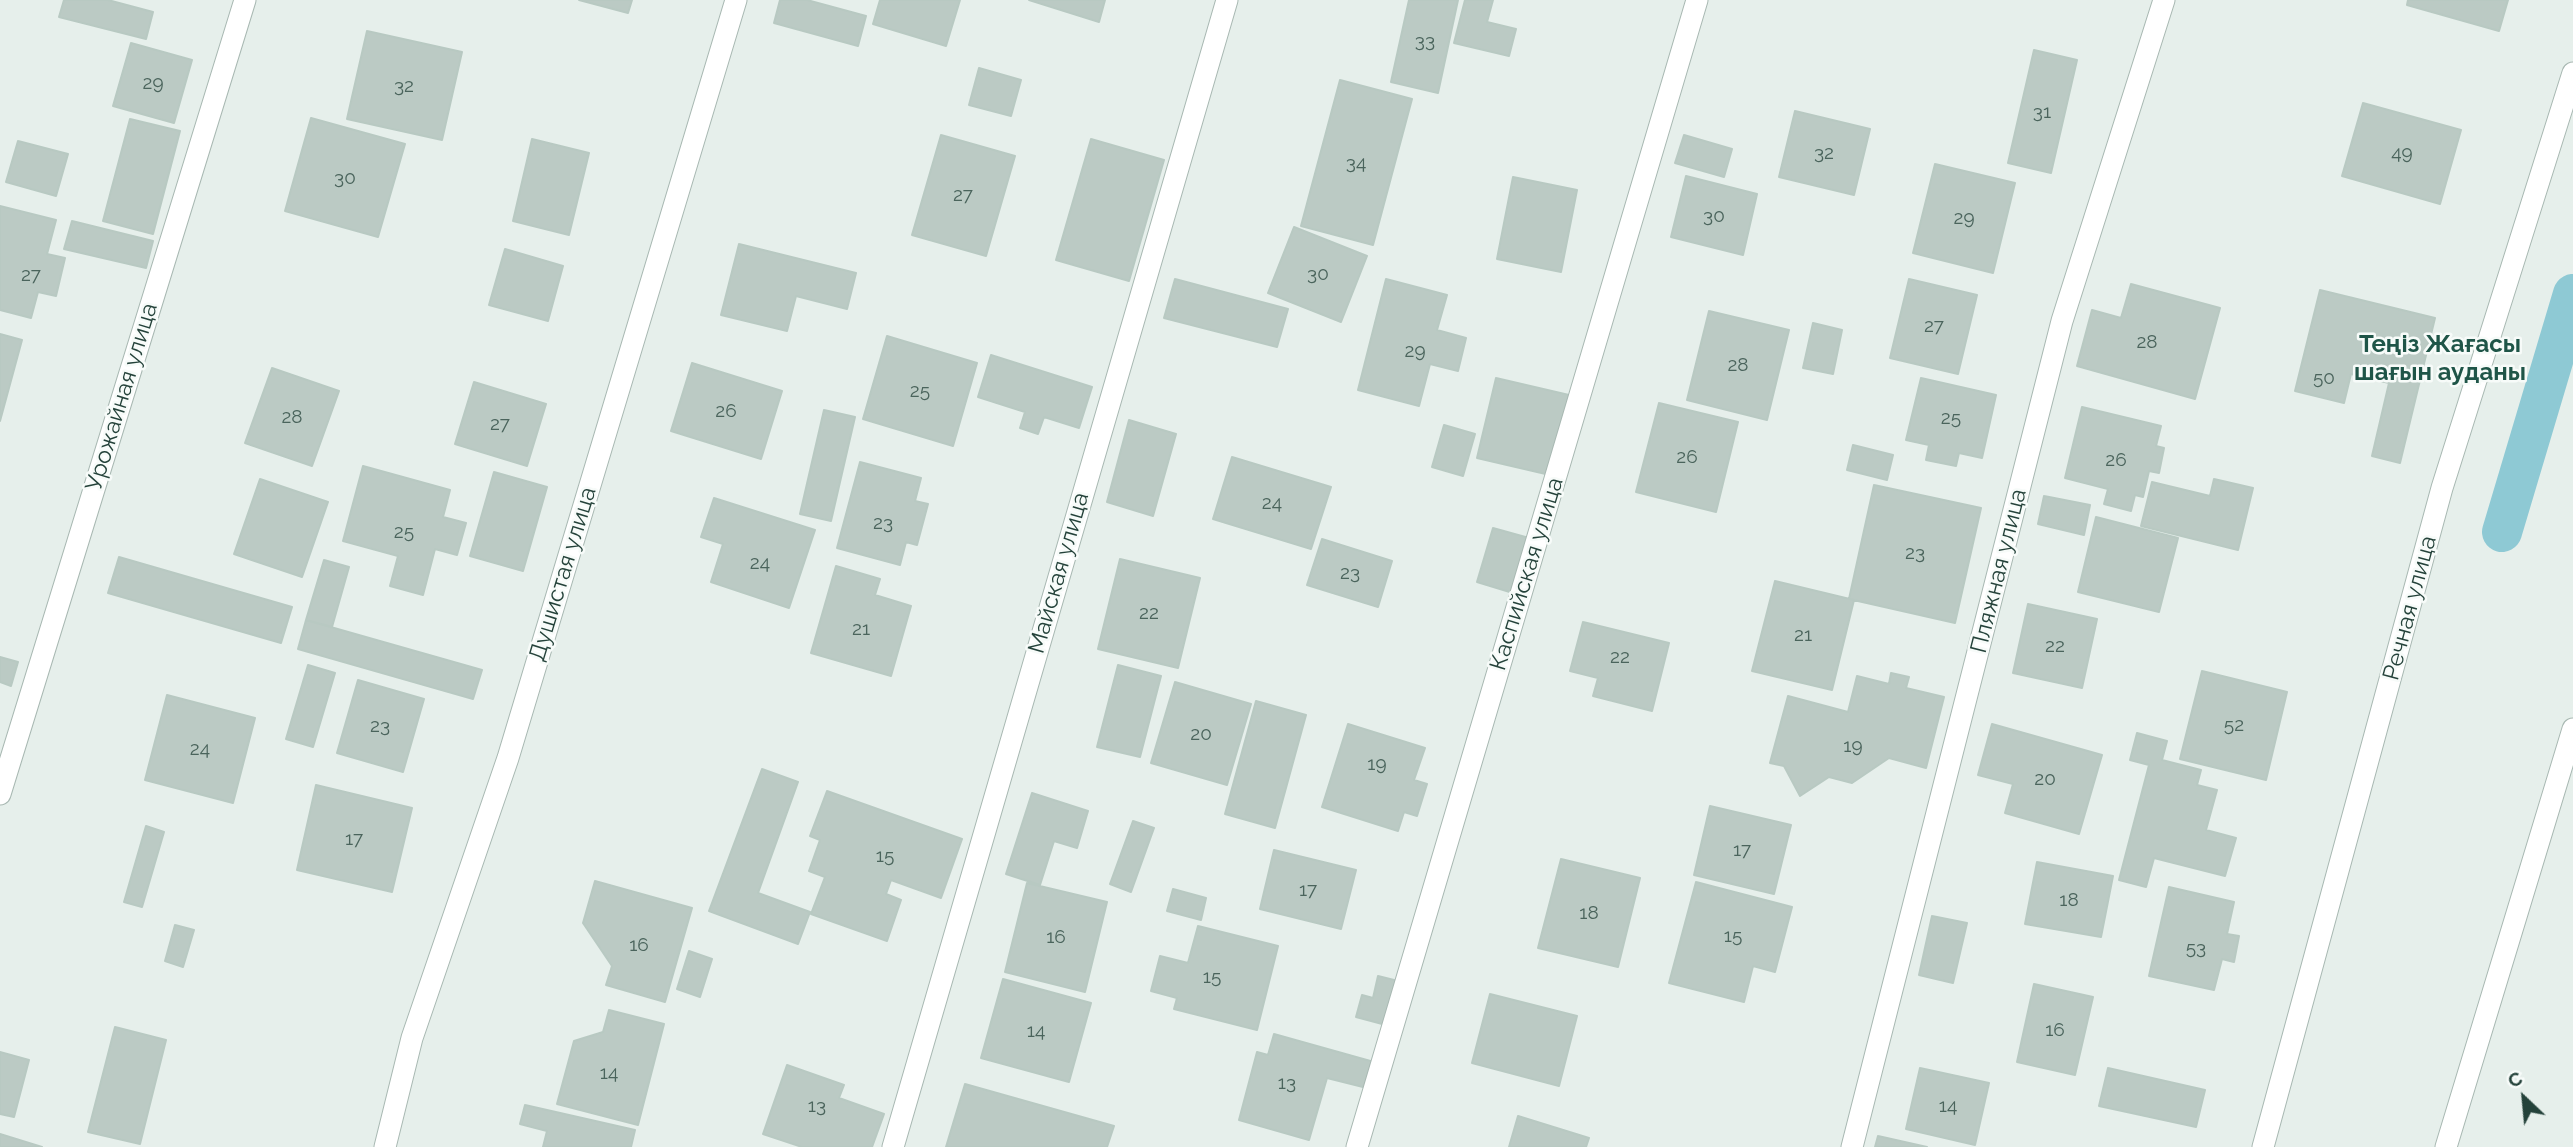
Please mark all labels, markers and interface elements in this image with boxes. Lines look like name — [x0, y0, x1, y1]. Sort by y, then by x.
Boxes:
house number: 33 — [1415, 30, 1435, 52]
house number: 29 — [142, 72, 164, 94]
house number: 32 — [394, 75, 414, 97]
house number: 31 — [2033, 101, 2051, 123]
house number: 32 — [1814, 142, 1834, 164]
house number: 49 — [2391, 142, 2413, 164]
house number: 34 — [1346, 152, 1366, 174]
house number: 30 — [334, 167, 356, 189]
house number: 27 — [953, 184, 973, 206]
house number: 30 — [1703, 205, 1725, 227]
house number: 29 — [1953, 207, 1975, 229]
house number: 30 — [1307, 263, 1329, 285]
house number: 27 — [21, 264, 41, 286]
street label: Урожайная улица — [80, 300, 164, 494]
house number: 27 — [1924, 315, 1944, 337]
house number: 28 — [2136, 331, 2158, 353]
district label: Теңіз Жағасы шағын ауданы — [2354, 331, 2526, 387]
house number: 29 — [1404, 340, 1426, 362]
house number: 28 — [1727, 354, 1749, 376]
house number: 50 — [2313, 367, 2335, 389]
house number: 25 — [910, 380, 930, 402]
house number: 26 — [715, 400, 737, 422]
house number: 28 — [281, 406, 303, 428]
house number: 25 — [1941, 407, 1961, 429]
house number: 27 — [490, 413, 510, 435]
house number: 26 — [1676, 446, 1698, 468]
house number: 26 — [2105, 449, 2127, 471]
street label: Каспийская улица — [1485, 474, 1569, 674]
street label: Душистая улица — [523, 484, 603, 664]
street label: Пляжная улица — [1965, 486, 2033, 656]
street label: Майская улица — [1023, 489, 1095, 657]
house number: 24 — [1262, 492, 1282, 514]
house number: 23 — [873, 512, 893, 534]
house number: 25 — [394, 521, 414, 543]
street label: Речная улица — [2377, 533, 2443, 683]
house number: 23 — [1905, 542, 1925, 564]
house number: 24 — [750, 552, 770, 574]
house number: 23 — [1340, 562, 1360, 584]
house number: 22 — [1139, 602, 1159, 624]
house number: 21 — [852, 618, 870, 640]
house number: 21 — [1794, 624, 1812, 646]
house number: 22 — [2045, 635, 2065, 657]
house number: 22 — [1610, 646, 1630, 668]
house number: 52 — [2224, 714, 2244, 736]
house number: 23 — [370, 715, 390, 737]
house number: 20 — [1190, 723, 1212, 745]
house number: 19 — [1843, 735, 1863, 757]
house number: 24 — [190, 738, 210, 760]
house number: 19 — [1367, 753, 1387, 775]
house number: 20 — [2034, 768, 2056, 790]
house number: 17 — [345, 828, 363, 850]
house number: 17 — [1733, 839, 1751, 861]
house number: 15 — [876, 845, 894, 867]
house number: 17 — [1299, 879, 1317, 901]
house number: 18 — [2059, 889, 2079, 911]
house number: 18 — [1579, 902, 1599, 924]
house number: 15 — [1724, 925, 1742, 947]
house number: 16 — [1046, 926, 1066, 948]
house number: 16 — [629, 934, 649, 956]
house number: 53 — [2186, 937, 2206, 959]
house number: 15 — [1203, 966, 1221, 988]
house number: 16 — [2045, 1019, 2065, 1041]
house number: 14 — [1027, 1020, 1045, 1042]
house number: 14 — [600, 1062, 618, 1084]
north arrow — [2489, 1063, 2559, 1133]
text: С — [2504, 1066, 2525, 1092]
house number: 13 — [1278, 1072, 1296, 1094]
house number: 13 — [808, 1095, 826, 1117]
house number: 14 — [1939, 1095, 1957, 1117]

